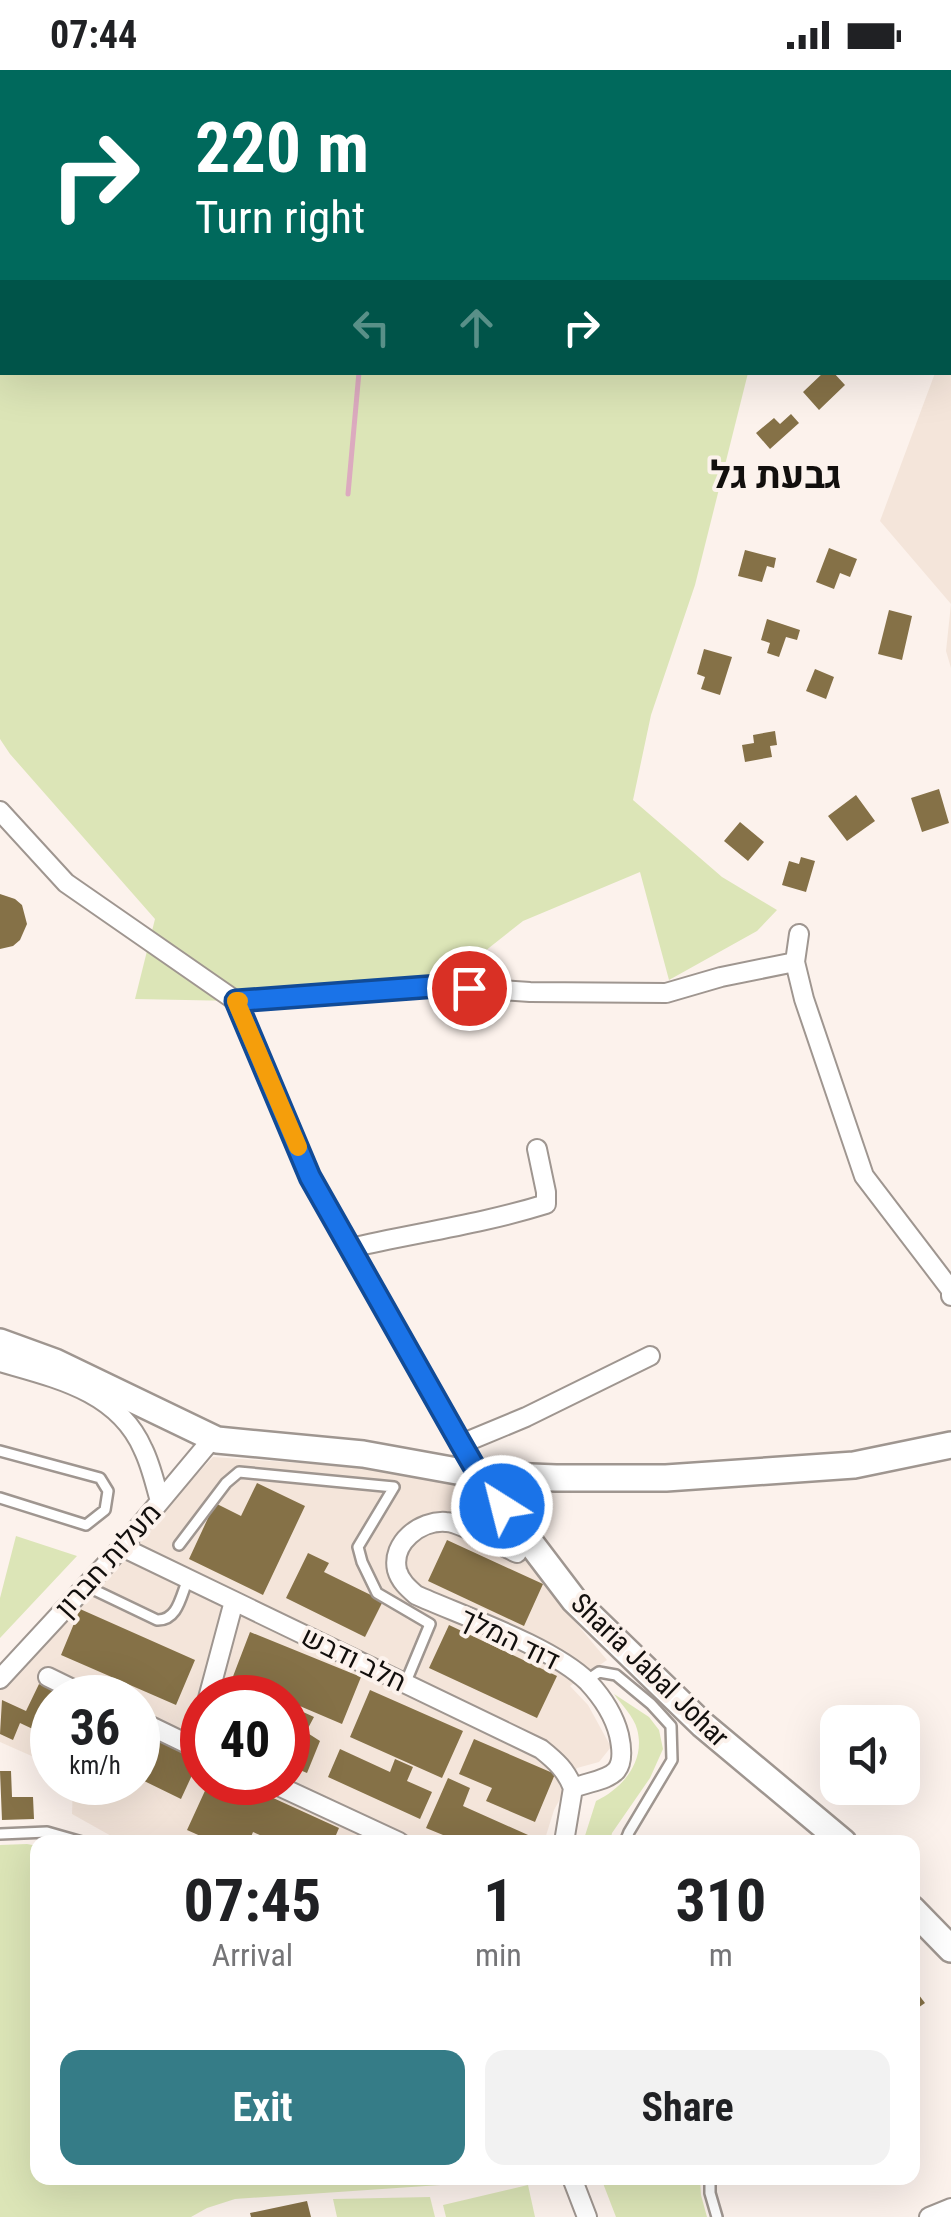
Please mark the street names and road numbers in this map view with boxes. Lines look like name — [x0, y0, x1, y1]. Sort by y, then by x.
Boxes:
street label: מעלות חברון — [48, 1496, 168, 1624]
street label: Sharia Jabal Johar — [564, 1586, 736, 1754]
street label: דוד המלך — [455, 1601, 565, 1677]
street label: חלב ודבש — [296, 1620, 412, 1698]

